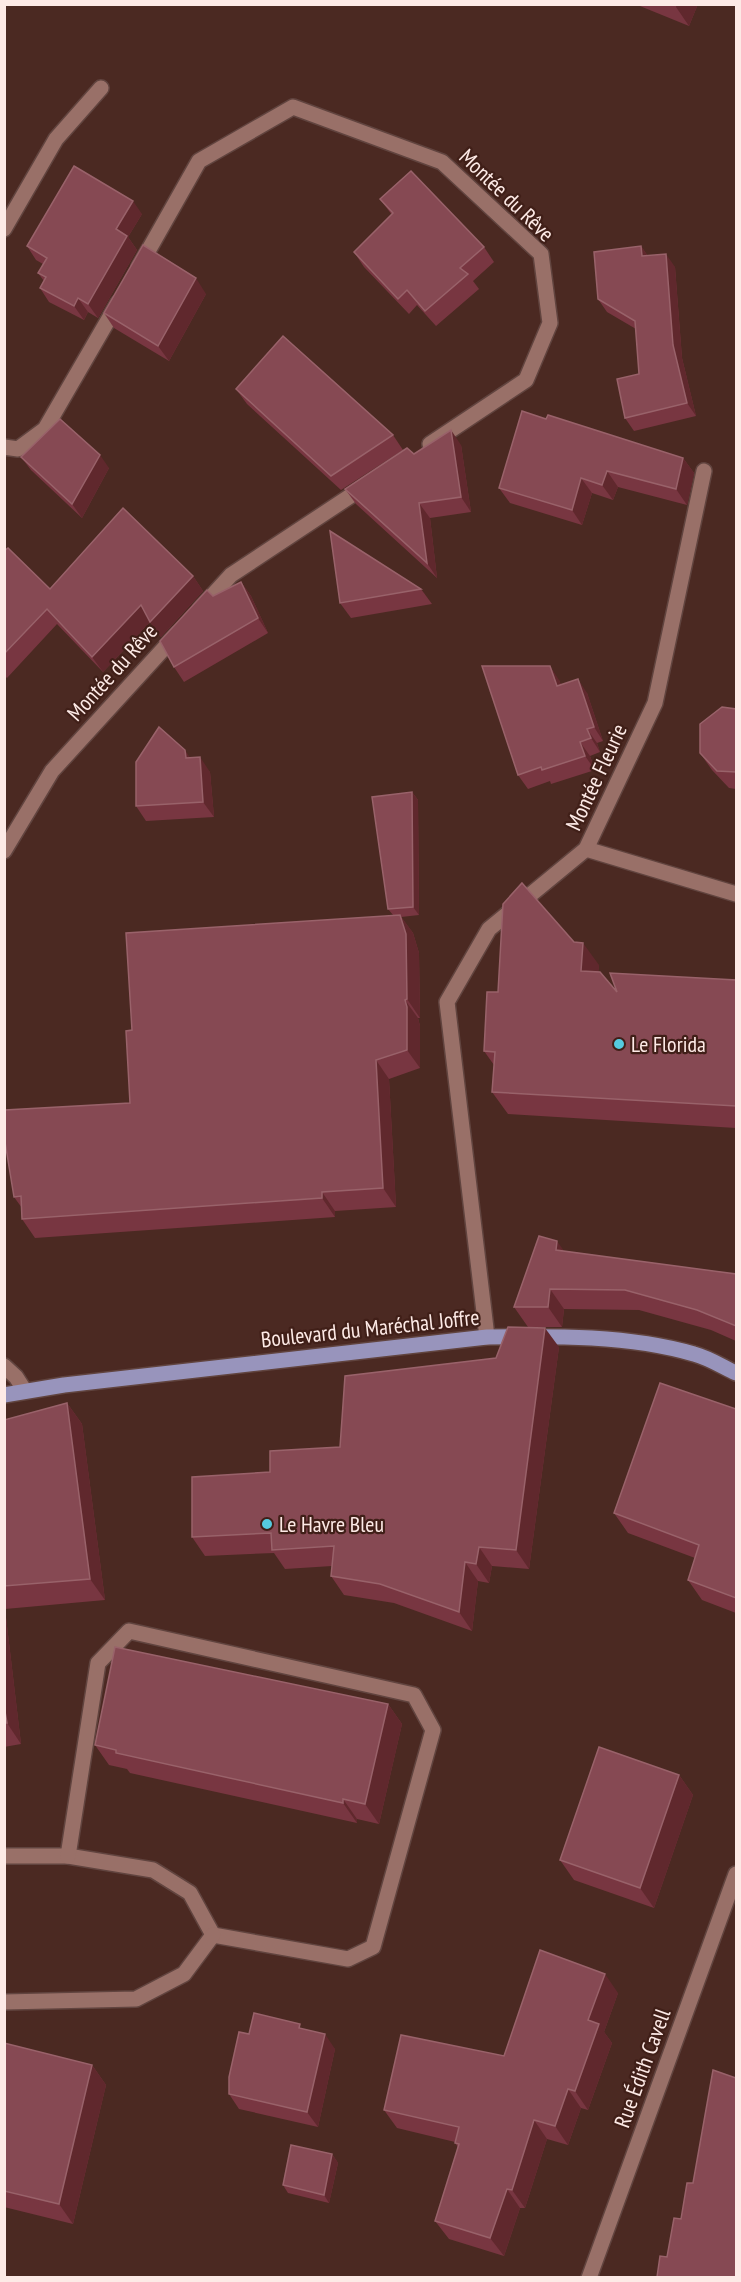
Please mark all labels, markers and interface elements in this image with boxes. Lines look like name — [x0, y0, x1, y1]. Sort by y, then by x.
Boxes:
street label: Montée du Rêve — [454, 143, 560, 247]
street label: Montée du Rêve — [61, 617, 163, 727]
street label: Montée Fleurie — [559, 719, 633, 835]
place label: Le Florida — [631, 1030, 706, 1058]
marker: Le Florida — [612, 1037, 626, 1051]
street label: Boulevard du Maréchal Joffre — [259, 1303, 481, 1353]
place label: Le Havre Bleu — [279, 1510, 384, 1538]
marker: Le Havre Bleu — [260, 1517, 274, 1531]
street label: Rue Édith Cavell — [608, 2004, 677, 2131]

